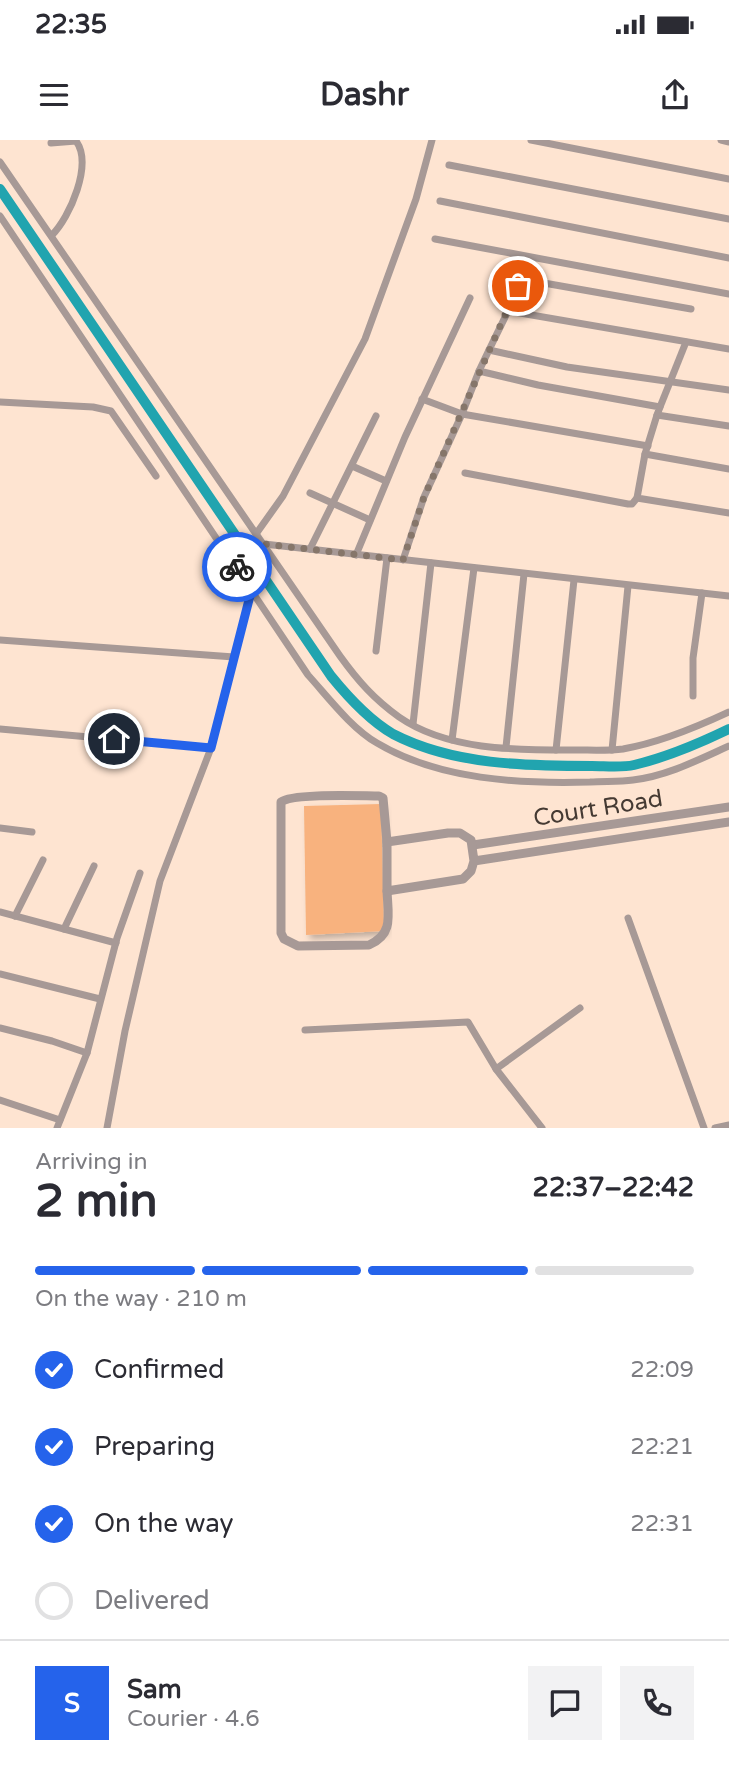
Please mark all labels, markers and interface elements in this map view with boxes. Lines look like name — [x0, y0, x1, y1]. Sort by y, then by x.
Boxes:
text: 22:35 — [35, 9, 107, 40]
icon: menu — [35, 76, 73, 114]
text: Dashr — [320, 76, 409, 114]
icon: share — [656, 76, 694, 114]
pin — [488, 256, 548, 316]
icon: bag — [499, 267, 537, 305]
courier — [202, 532, 272, 602]
icon: bike — [218, 548, 256, 586]
pin — [84, 709, 144, 769]
icon: home — [95, 720, 133, 758]
street label: Court Road — [531, 784, 665, 833]
text: Arriving in — [35, 1148, 148, 1176]
text: 22:37–22:42 — [533, 1172, 694, 1203]
text: 2 min — [35, 1174, 158, 1229]
text: On the way · 210 m — [35, 1285, 247, 1313]
icon: check — [35, 1351, 73, 1389]
text: Confirmed — [94, 1354, 224, 1385]
text: 22:09 — [630, 1356, 694, 1384]
icon: check — [35, 1428, 73, 1466]
text: Preparing — [94, 1431, 215, 1462]
text: 22:21 — [630, 1433, 694, 1461]
icon: check — [35, 1505, 73, 1543]
text: On the way — [94, 1508, 234, 1539]
text: 22:31 — [630, 1510, 694, 1538]
text: Delivered — [94, 1585, 210, 1616]
button: chat — [528, 1666, 602, 1740]
button: phone — [620, 1666, 694, 1740]
text: Sam — [127, 1674, 182, 1705]
text: S — [64, 1688, 80, 1719]
text: Courier · 4.6 — [127, 1705, 260, 1733]

